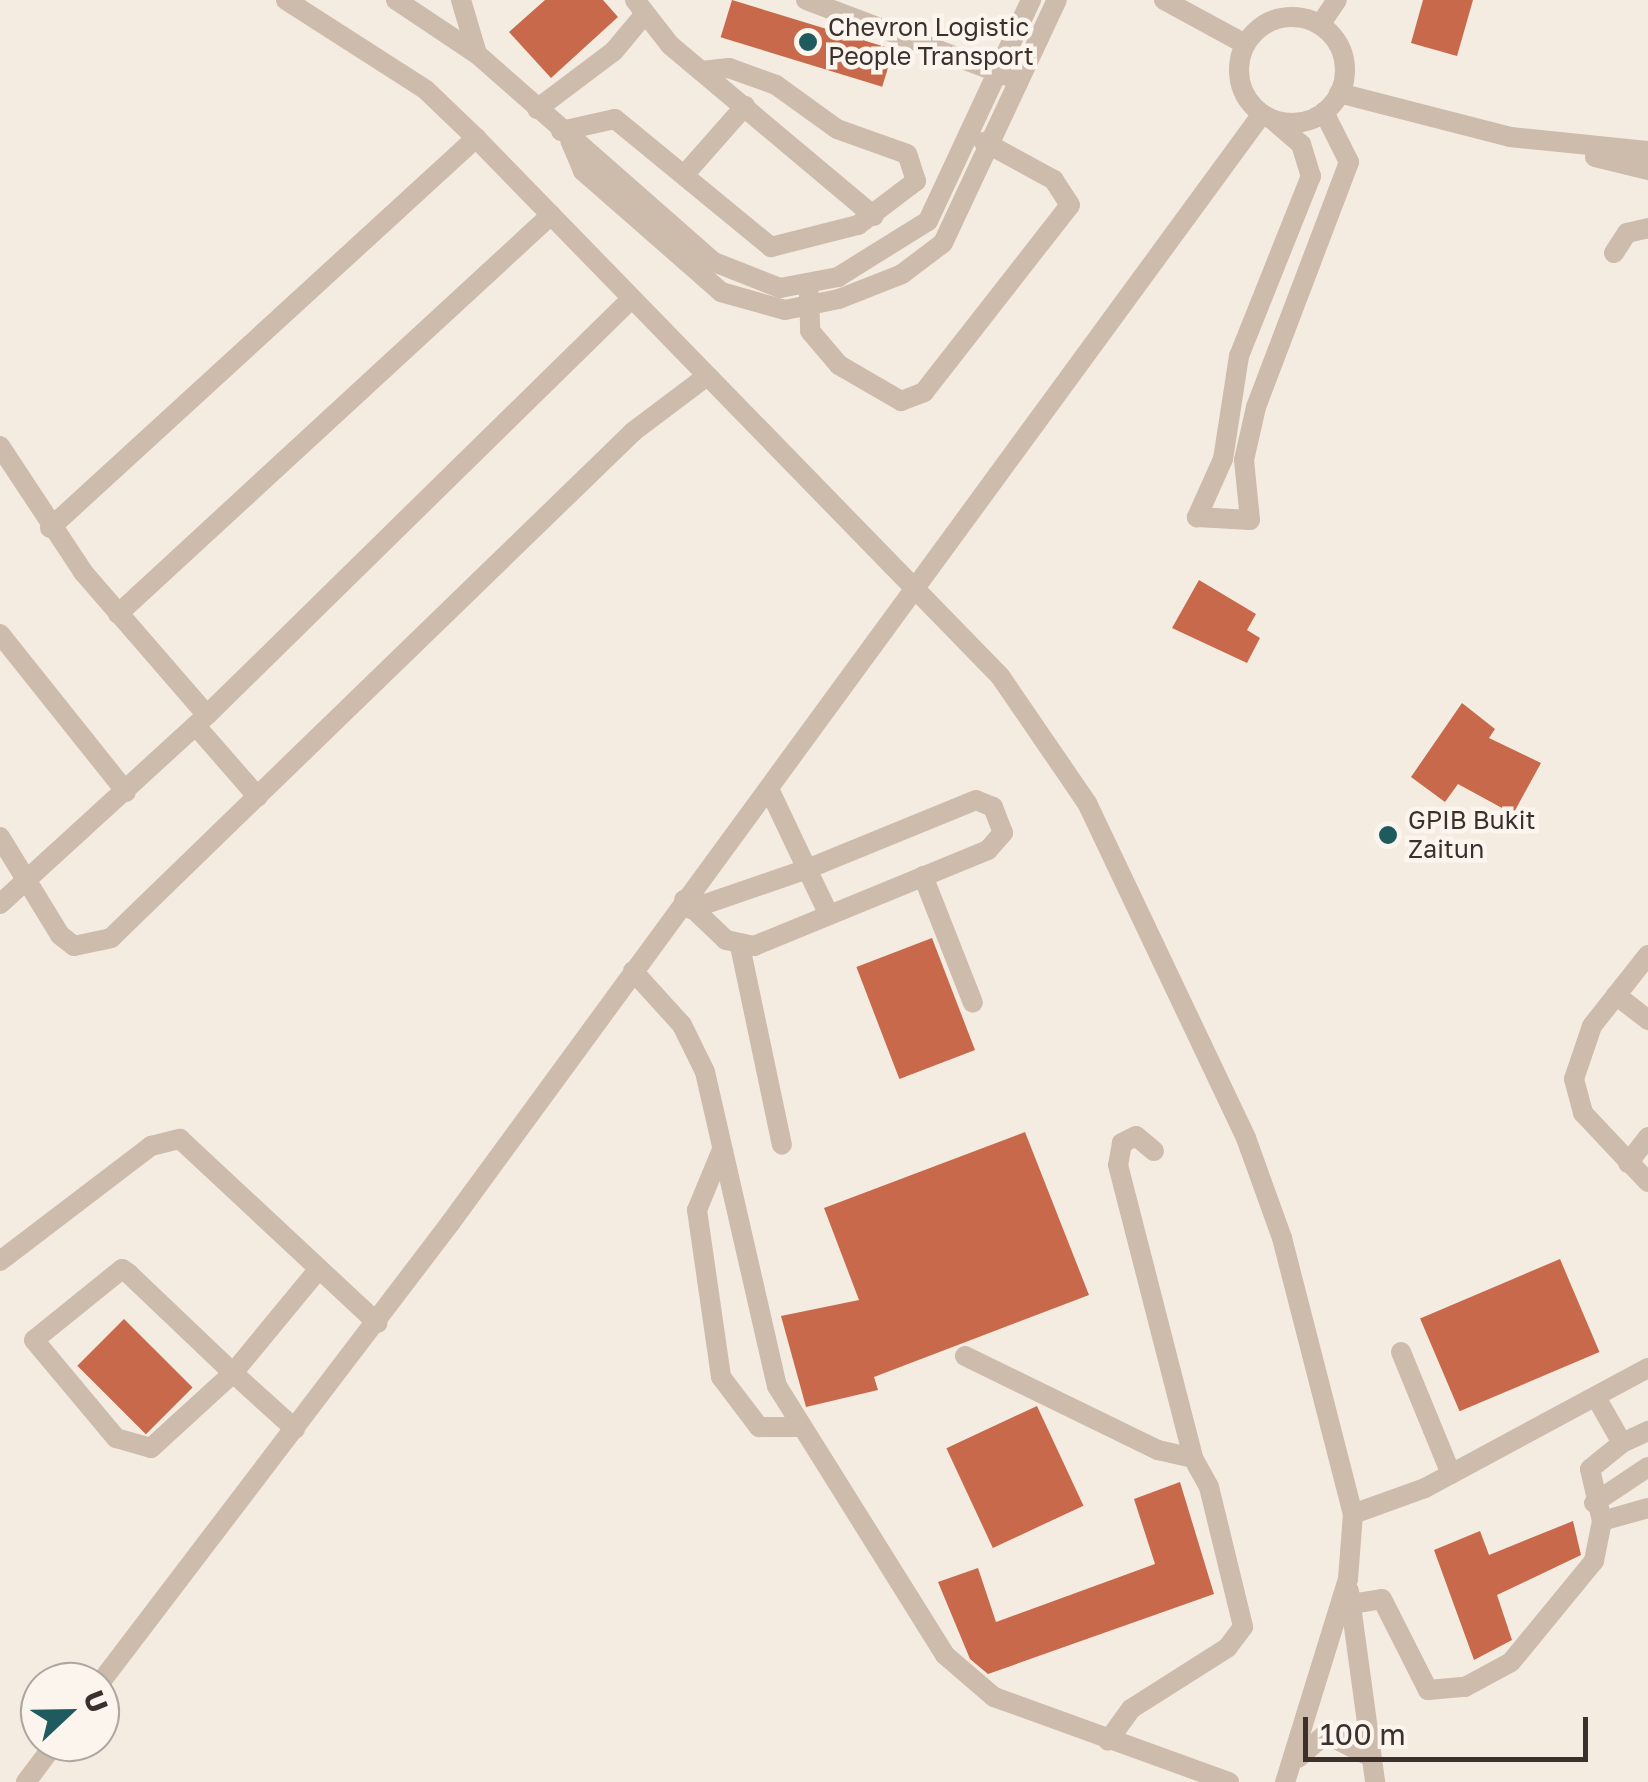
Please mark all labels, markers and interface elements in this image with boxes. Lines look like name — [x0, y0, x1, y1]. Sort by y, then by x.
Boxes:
place label: Chevron Logistic People Transport — [828, 13, 1034, 72]
marker: Chevron Logistic People Transport — [797, 31, 819, 53]
place label: GPIB Bukit Zaitun — [1408, 806, 1536, 865]
marker: GPIB Bukit Zaitun — [1377, 824, 1399, 846]
north arrow — [20, 1662, 120, 1762]
text: U — [77, 1686, 116, 1717]
scale bar — [1308, 1697, 1593, 1759]
text: 100 m — [1320, 1716, 1406, 1752]

